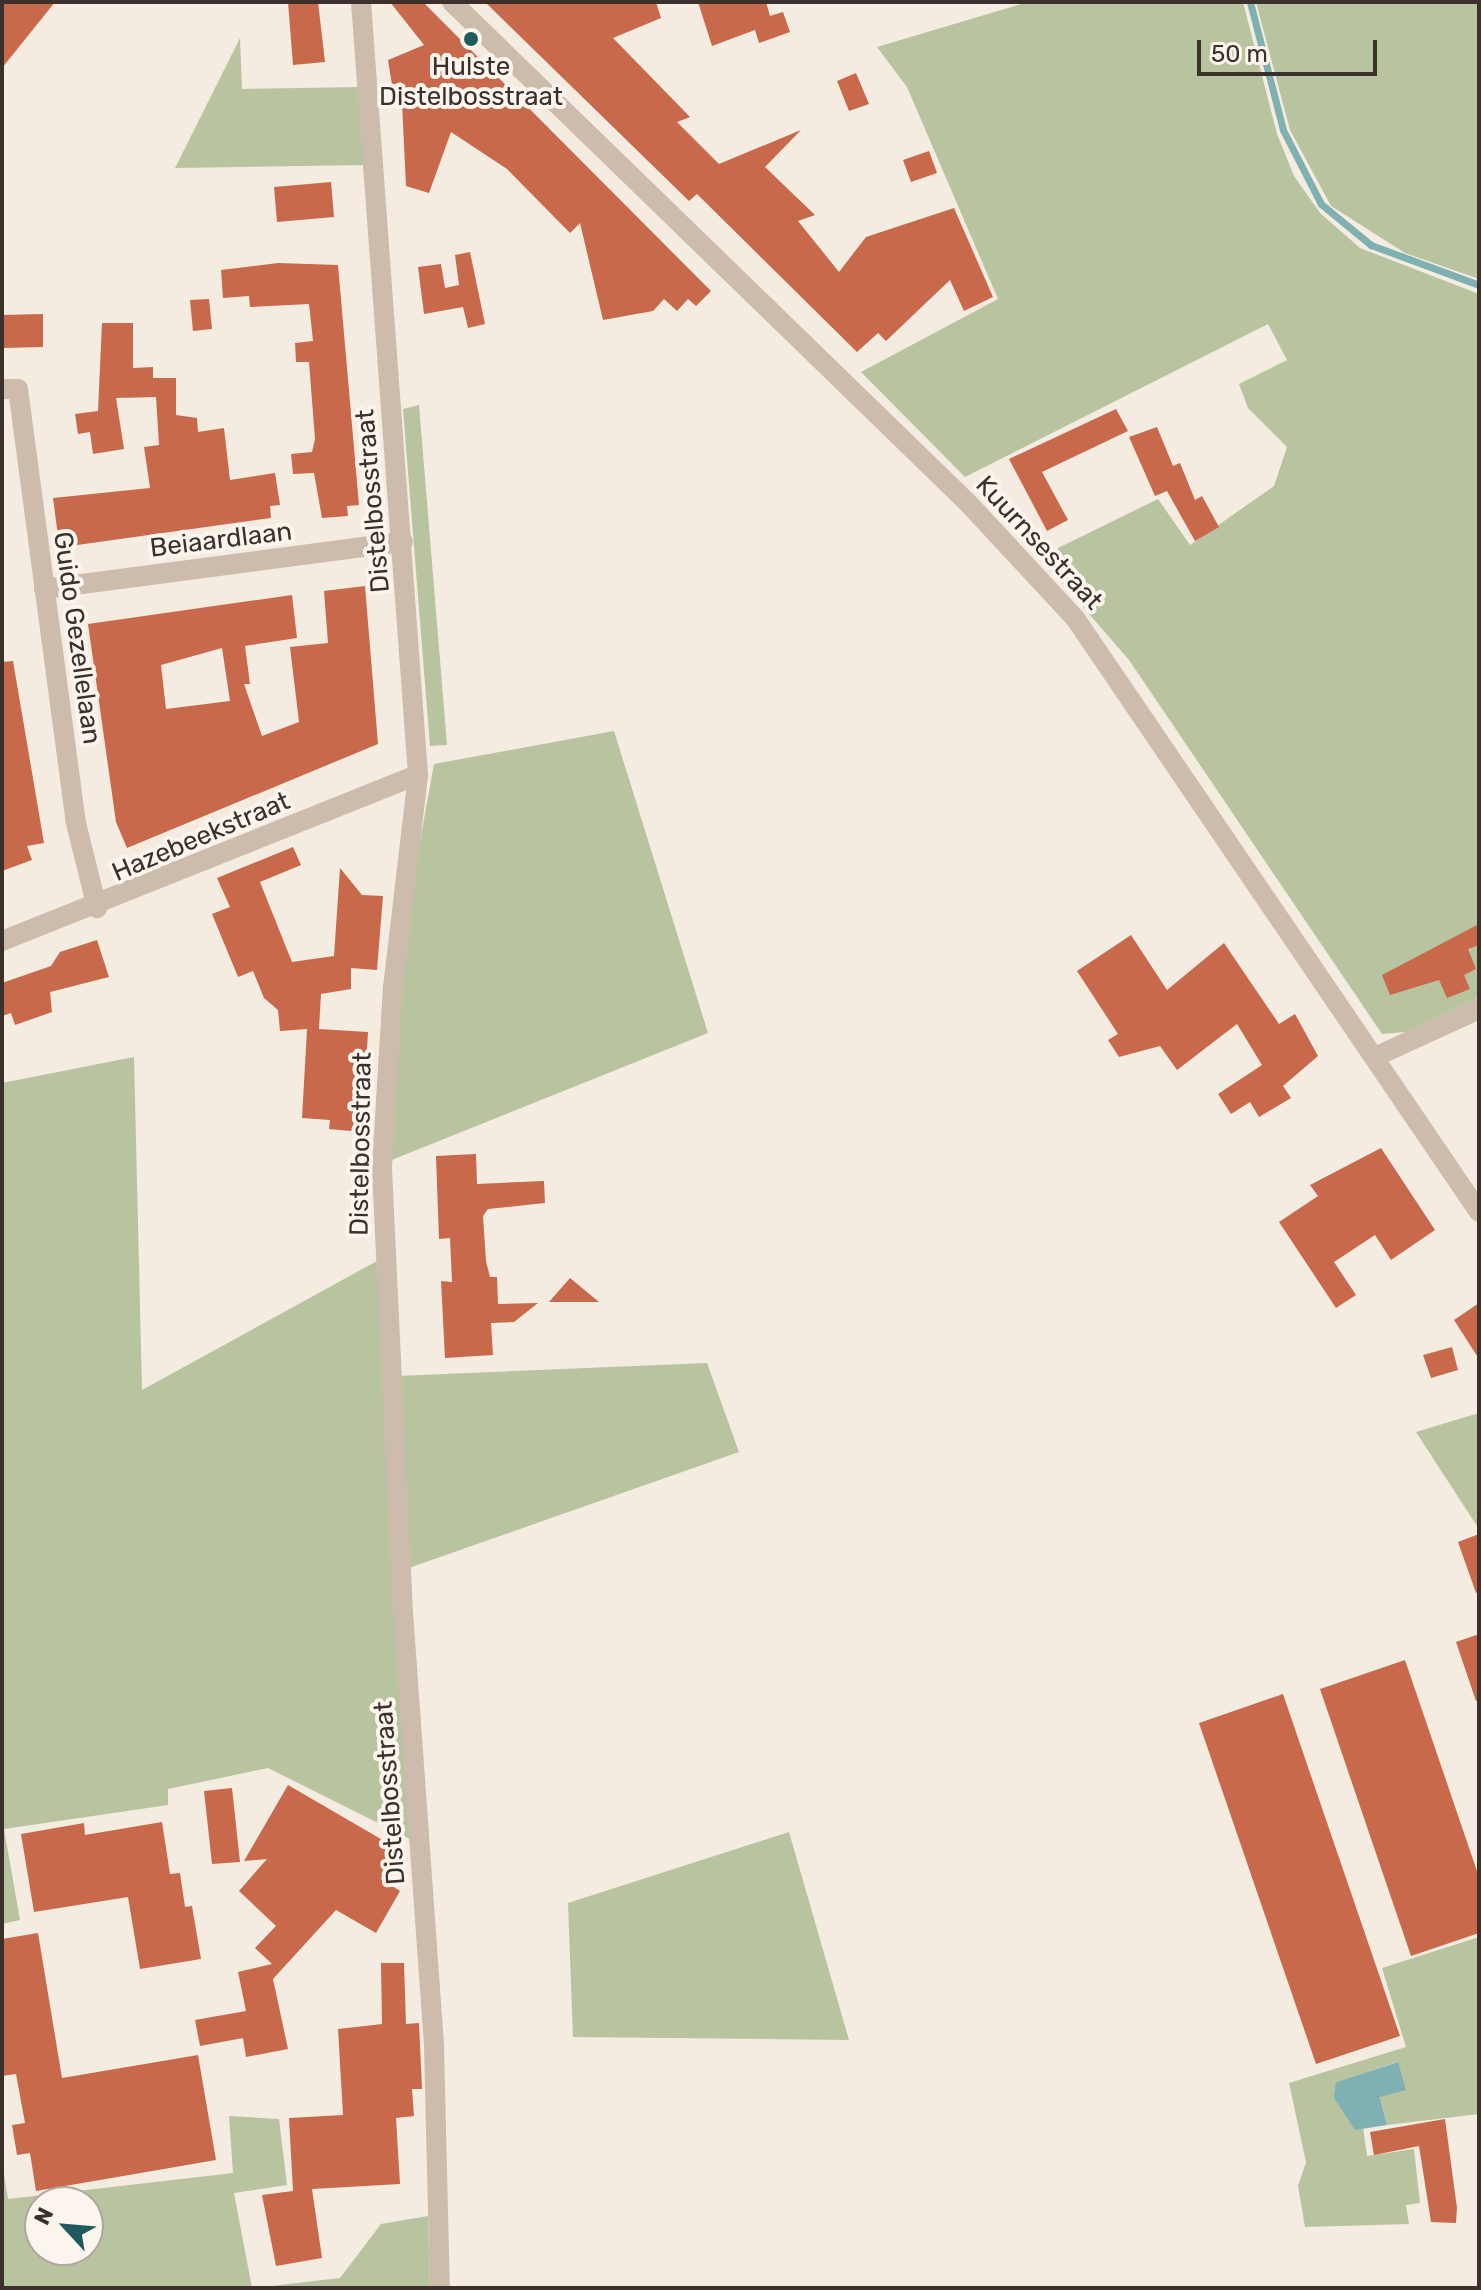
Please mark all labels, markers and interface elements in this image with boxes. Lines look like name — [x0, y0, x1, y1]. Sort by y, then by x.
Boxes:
scale bar — [1201, 24, 1381, 74]
marker: Hulste Distelbosstraat — [462, 30, 480, 48]
text: 50 m — [1211, 40, 1268, 68]
place label: Hulste Distelbosstraat — [379, 51, 563, 112]
street label: Distelbosstraat — [349, 408, 397, 594]
street label: Kuurnsestraat — [969, 470, 1109, 616]
street label: Beiaardlaan — [148, 516, 294, 564]
street label: Guido Gezellelaan — [47, 530, 107, 746]
street label: Hazebeekstraat — [107, 785, 295, 889]
street label: Distelbosstraat — [344, 1052, 378, 1236]
street label: Distelbosstraat — [368, 1700, 412, 1886]
north arrow — [24, 2186, 104, 2266]
text: N — [28, 2203, 59, 2229]

